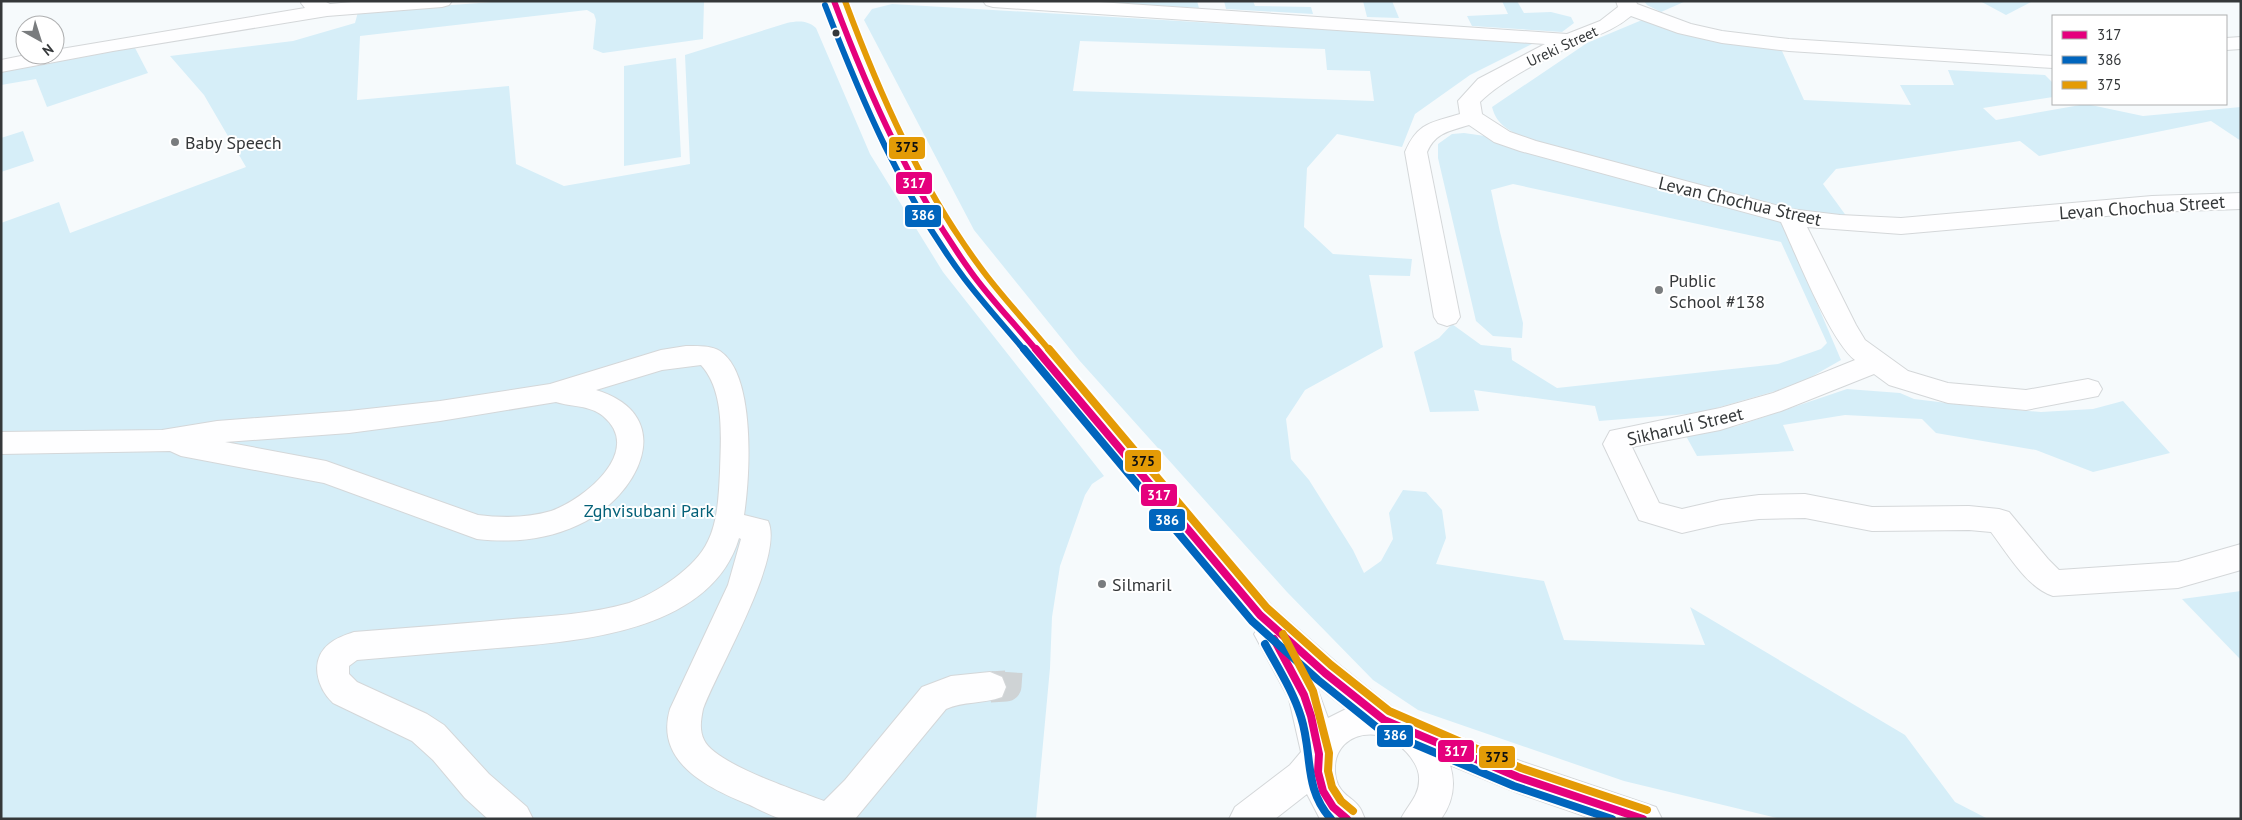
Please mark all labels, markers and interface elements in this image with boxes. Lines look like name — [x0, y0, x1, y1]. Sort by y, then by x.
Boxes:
north arrow — [15, 15, 65, 65]
legend — [2052, 15, 2227, 105]
street label: Ureki Street — [1524, 21, 1600, 71]
text: 317 — [2097, 25, 2122, 44]
unlabelled marker — [831, 28, 841, 38]
text: N — [39, 40, 57, 60]
text: 386 — [2097, 50, 2122, 69]
text: 375 — [2097, 75, 2122, 94]
place label: Baby Speech — [185, 131, 282, 154]
marker: Baby Speech — [169, 136, 181, 148]
line badge: 375 — [888, 136, 926, 160]
text: 375 — [895, 138, 919, 156]
line badge: 317 — [895, 171, 933, 195]
street label: Levan Chochua Street — [1656, 171, 1824, 231]
text: 317 — [902, 174, 926, 192]
street label: Levan Chochua Street — [2058, 190, 2226, 224]
line badge: 386 — [904, 204, 942, 228]
text: 386 — [911, 206, 935, 224]
place label: Public School #138 — [1669, 269, 1765, 313]
marker: Public School #138 — [1653, 284, 1665, 296]
street label: Sikharuli Street — [1625, 401, 1745, 451]
line badge: 375 — [1124, 449, 1162, 473]
text: 375 — [1131, 452, 1155, 470]
line badge: 317 — [1140, 483, 1178, 507]
text: 317 — [1147, 486, 1171, 504]
park label: Zghvisubani Park — [584, 499, 715, 522]
line badge: 386 — [1148, 508, 1186, 532]
text: 386 — [1155, 511, 1179, 529]
place label: Silmaril — [1112, 573, 1172, 596]
marker: Silmaril — [1096, 578, 1108, 590]
line badge: 386 — [1376, 724, 1414, 748]
text: 386 — [1383, 726, 1407, 744]
line badge: 317 — [1437, 739, 1475, 763]
text: 317 — [1444, 742, 1468, 760]
line badge: 375 — [1478, 745, 1516, 769]
text: 375 — [1485, 748, 1509, 766]

